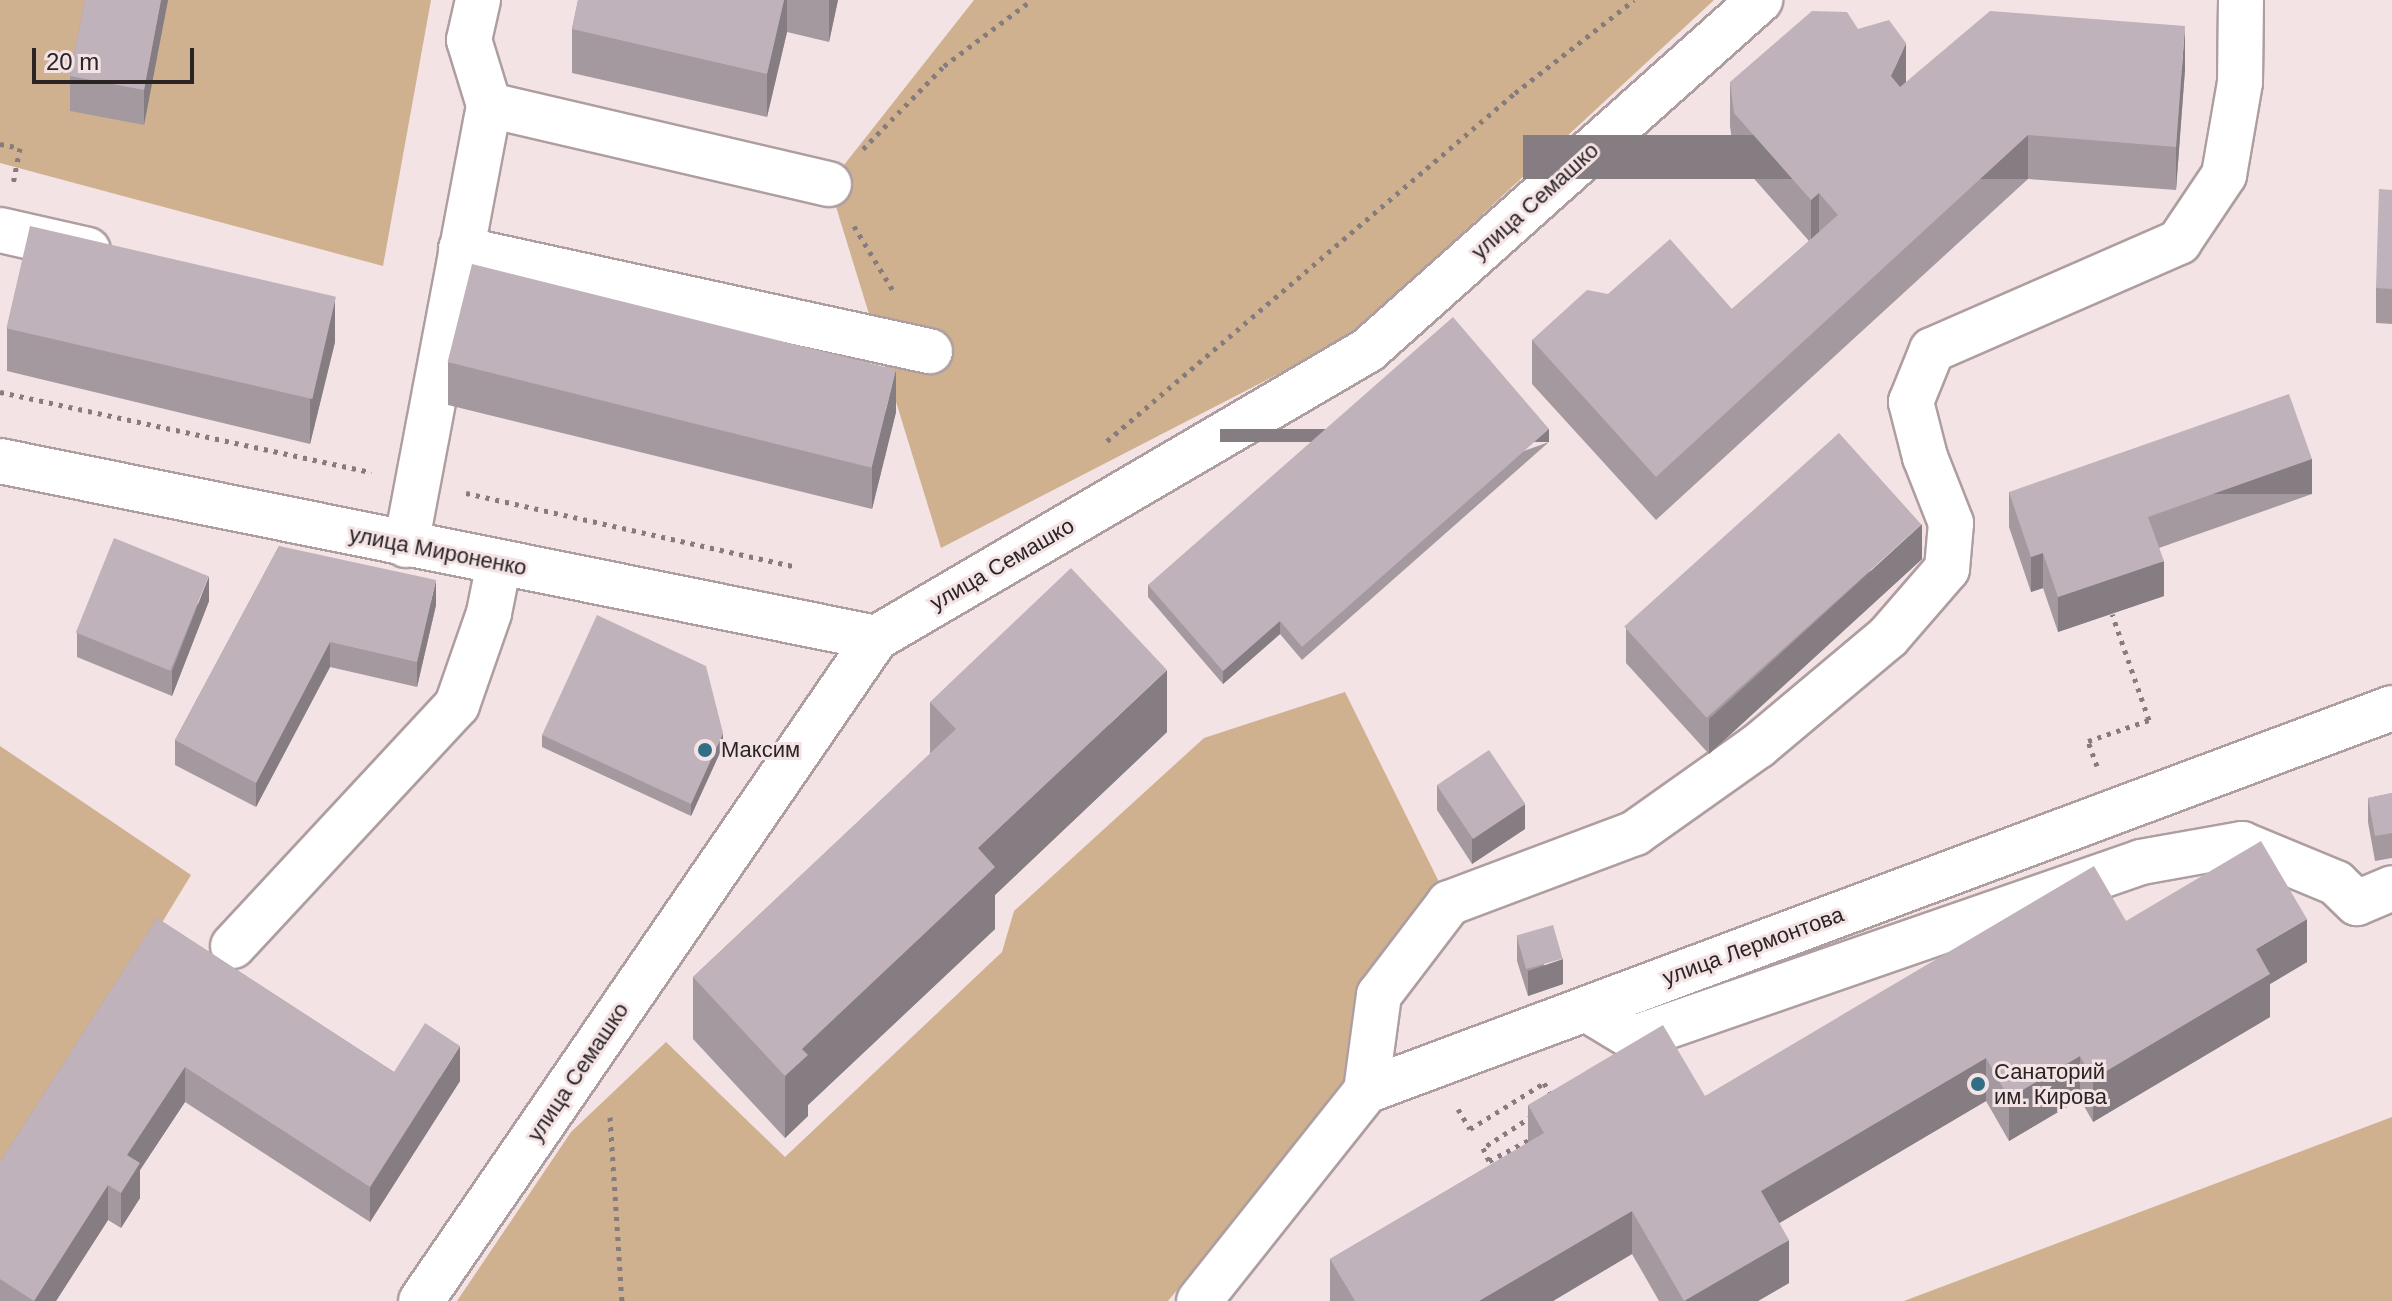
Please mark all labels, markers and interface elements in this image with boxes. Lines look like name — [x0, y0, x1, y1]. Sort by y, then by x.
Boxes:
scale bar — [36, 32, 198, 82]
text: 20 m — [46, 48, 99, 75]
street label: улица Семашко — [1466, 137, 1604, 265]
street label: улица Семашко — [925, 512, 1079, 616]
street label: улица Мироненко — [347, 521, 529, 581]
place label: Максим — [721, 737, 800, 763]
marker: Максим — [696, 741, 714, 759]
street label: улица Лермонтова — [1659, 901, 1847, 991]
street label: улица Семашко — [522, 998, 634, 1146]
place label: Санаторий им. Кирова — [1994, 1058, 2107, 1110]
marker: Санаторий им. Кирова — [1969, 1075, 1987, 1093]

